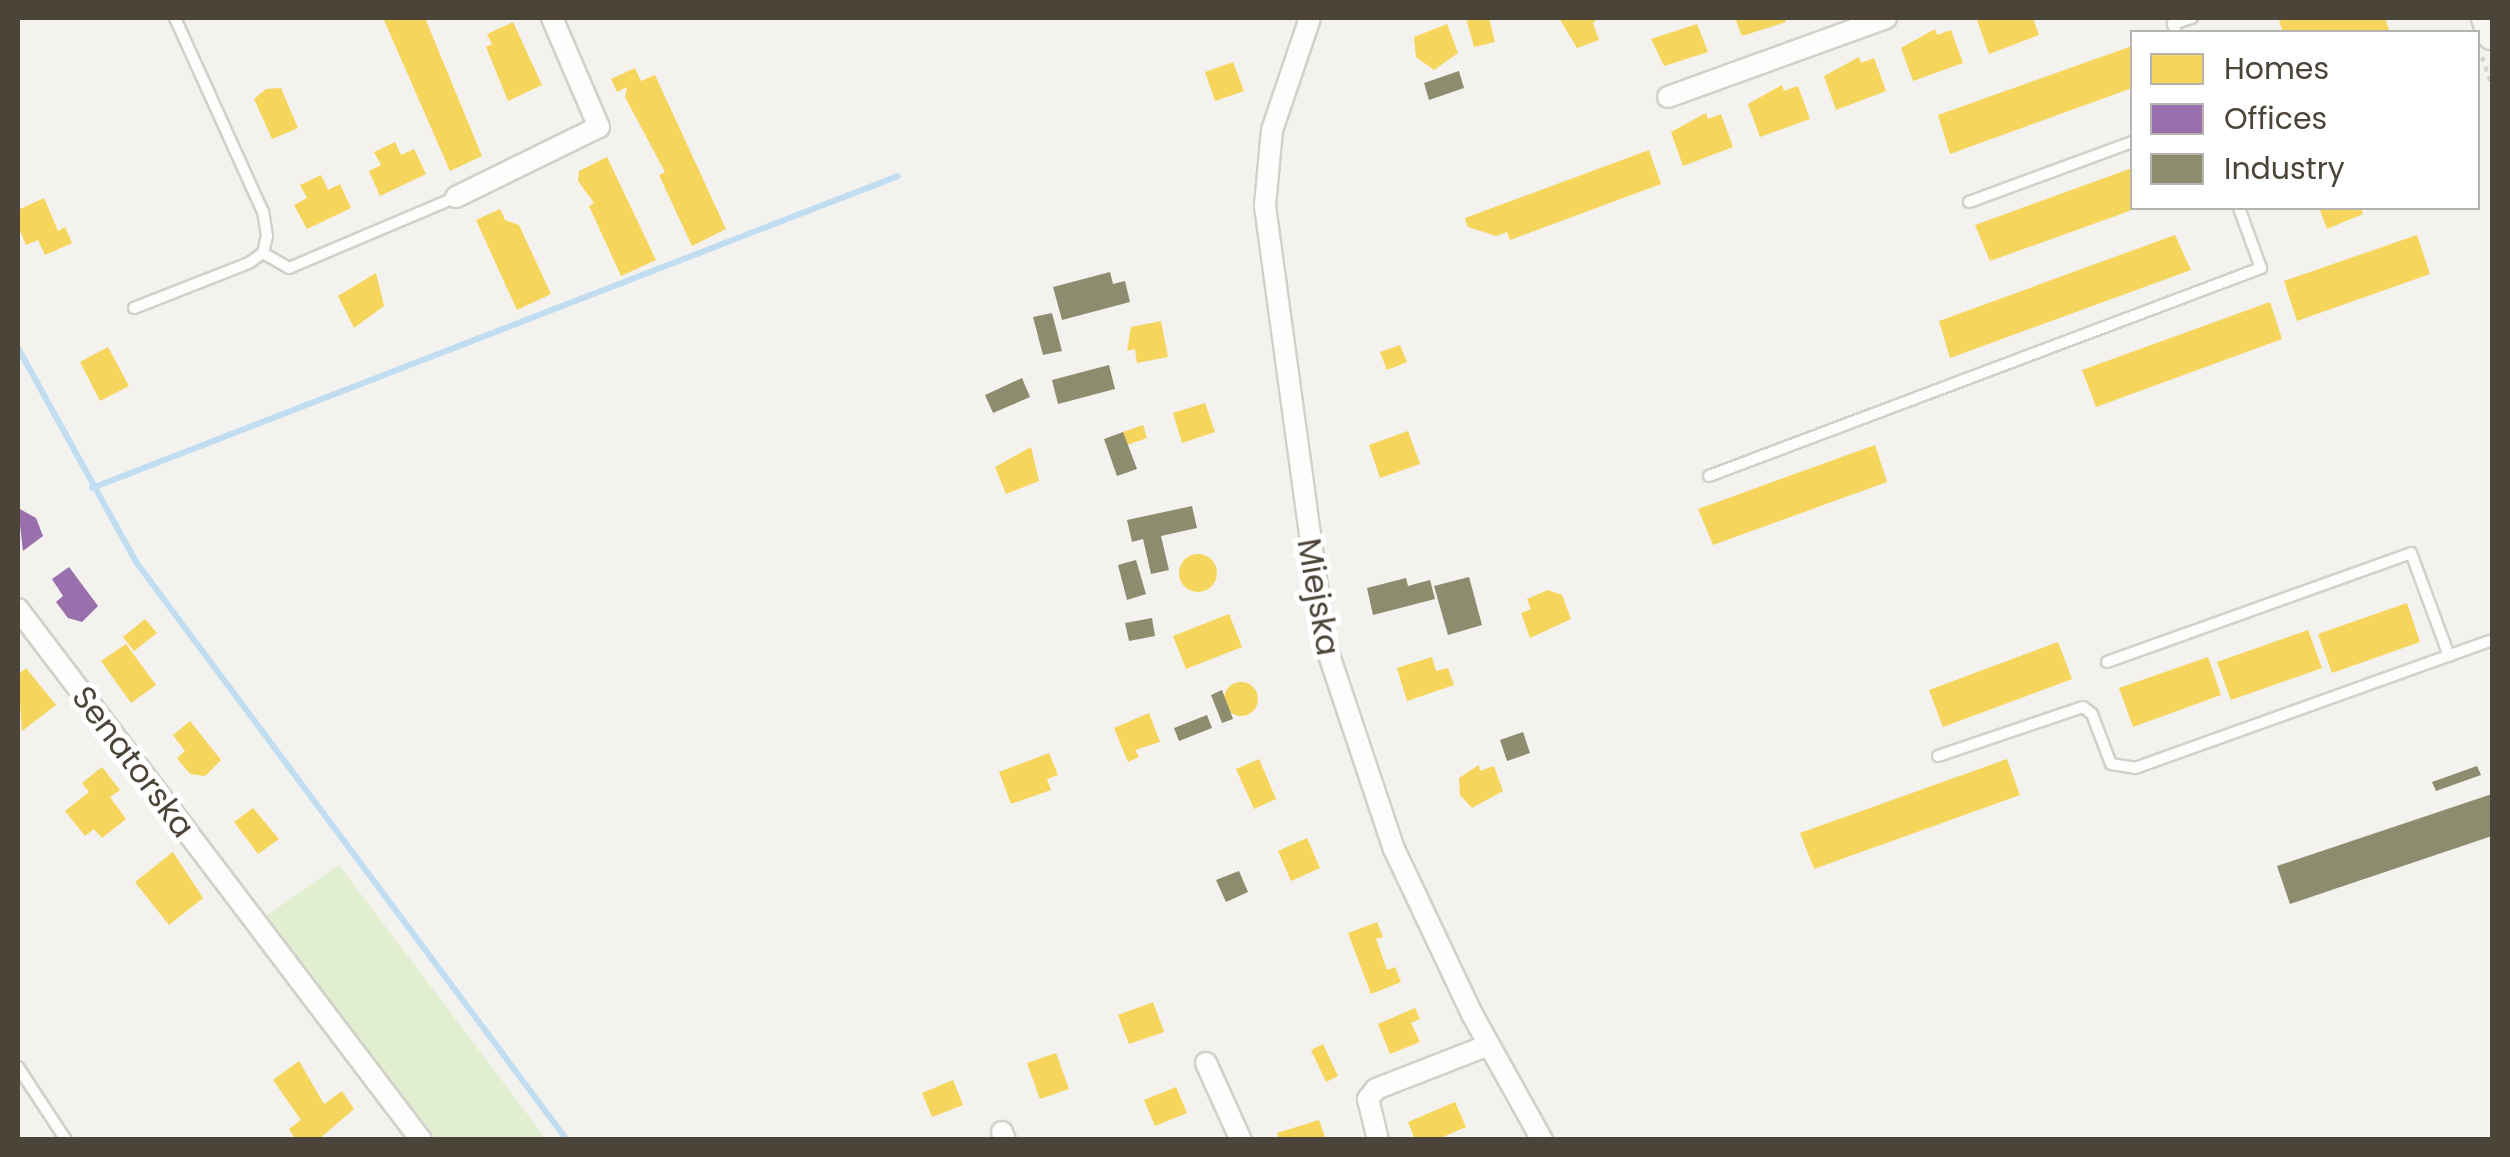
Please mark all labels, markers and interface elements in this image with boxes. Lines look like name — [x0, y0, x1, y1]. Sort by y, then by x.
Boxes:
legend — [2130, 30, 2480, 210]
text: Homes — [2224, 47, 2329, 90]
text: Offices — [2224, 97, 2327, 140]
text: Industry — [2224, 147, 2345, 190]
street label: Miejska — [1289, 536, 1347, 658]
street label: Senatorska — [64, 679, 202, 845]

